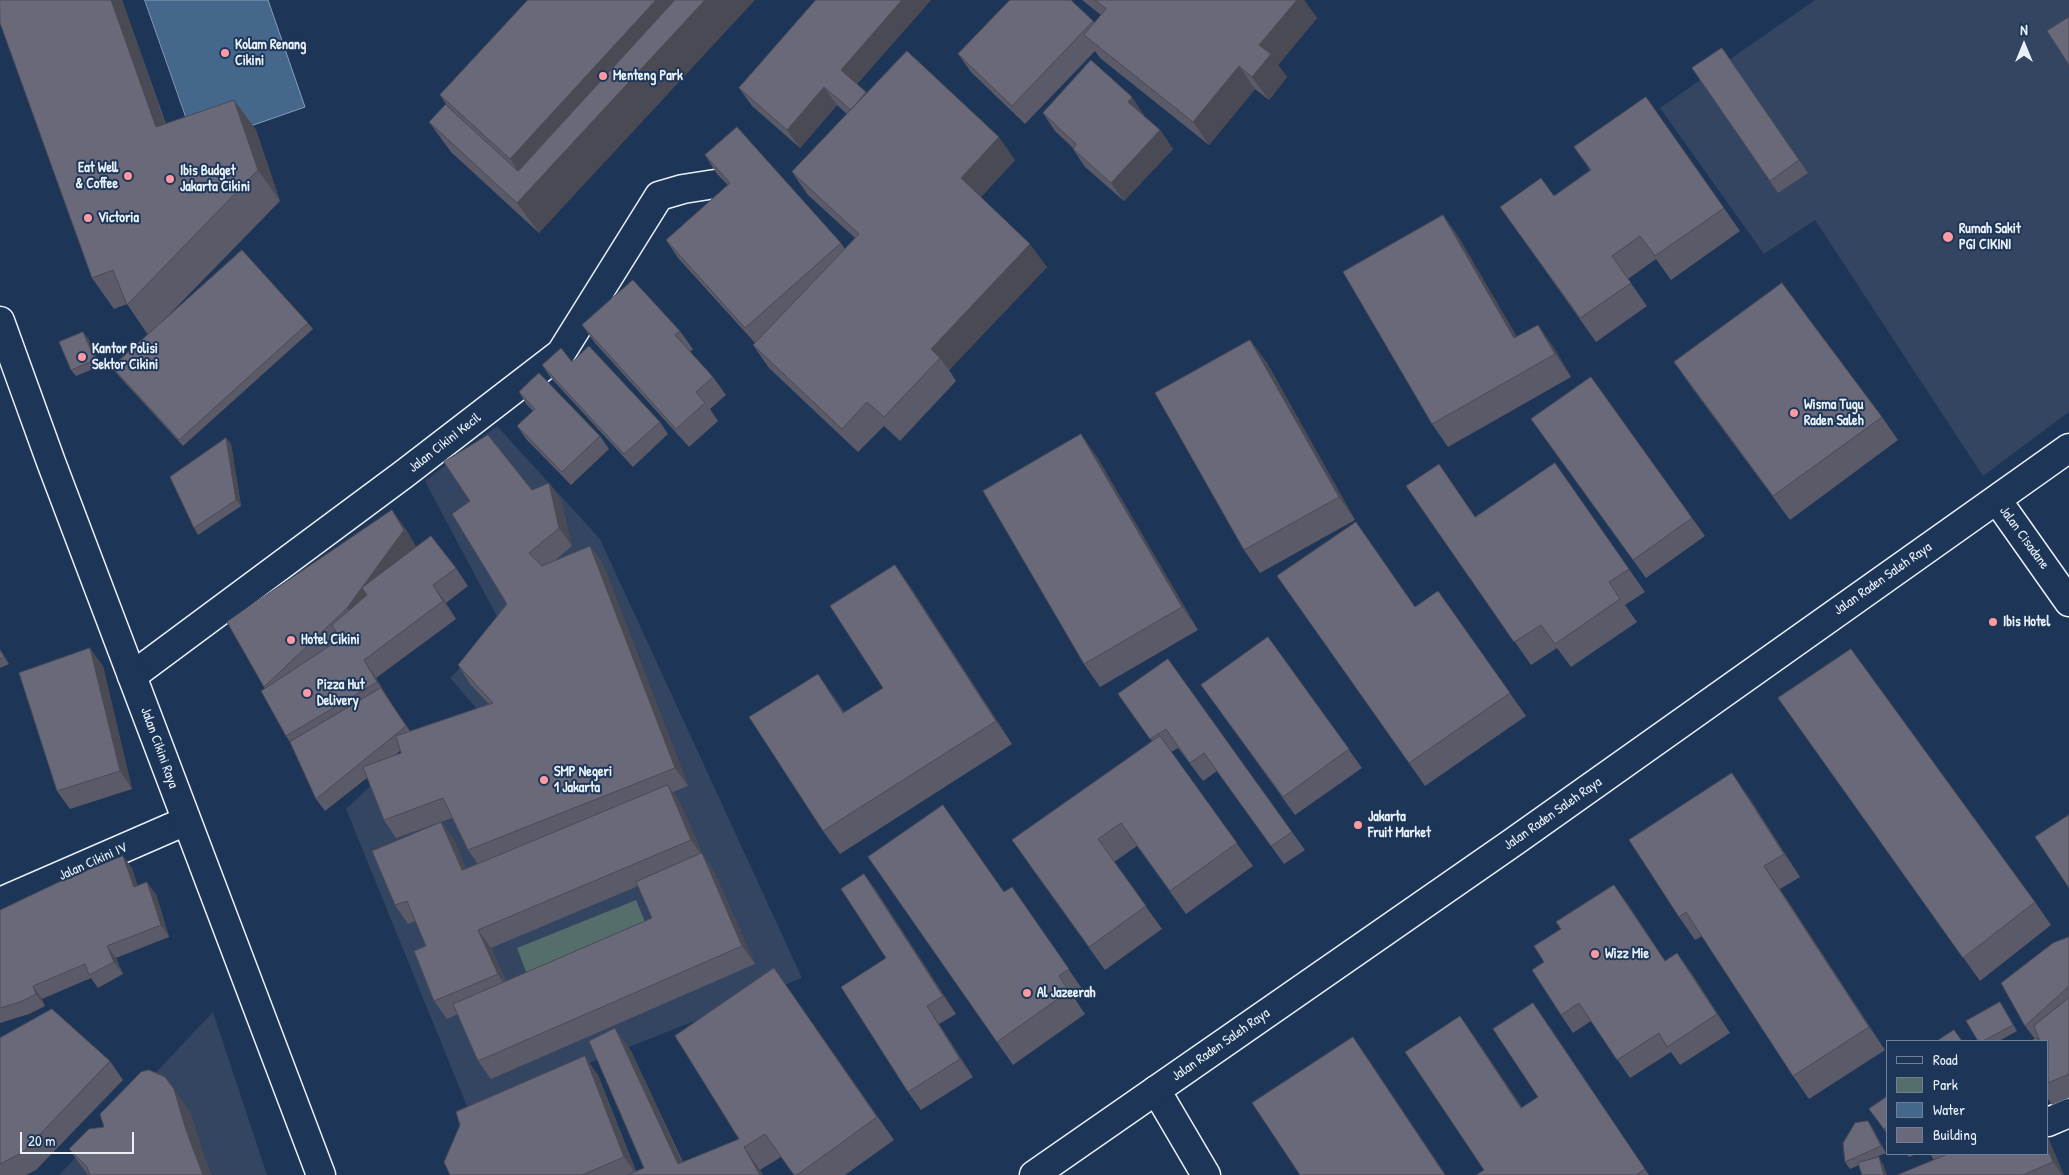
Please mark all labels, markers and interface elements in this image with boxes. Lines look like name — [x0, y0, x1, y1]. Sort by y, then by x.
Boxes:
north arrow — [1999, 20, 2049, 70]
text: N — [2020, 20, 2028, 39]
place label: Kolam Renang Cikini — [235, 37, 306, 70]
marker: Kolam Renang Cikini — [219, 47, 231, 59]
place label: Menteng Park — [613, 68, 683, 84]
marker: Menteng Park — [597, 70, 609, 82]
place label: Eat Well & Coffee — [76, 160, 118, 192]
place label: Ibis Budget Jakarta Cikini — [180, 163, 250, 196]
marker: Eat Well & Coffee — [122, 170, 134, 182]
marker: Ibis Budget Jakarta Cikini — [164, 173, 176, 185]
place label: Victoria — [98, 210, 139, 226]
marker: Victoria — [82, 212, 94, 224]
place label: Rumah Sakit PGI CIKINI — [1959, 221, 2021, 253]
marker: Rumah Sakit PGI CIKINI — [1941, 230, 1955, 244]
place label: Kantor Polisi Sektor Cikini — [92, 341, 158, 374]
marker: Kantor Polisi Sektor Cikini — [76, 351, 88, 363]
place label: Wisma Tugu Raden Saleh — [1804, 397, 1864, 430]
marker: Wisma Tugu Raden Saleh — [1788, 407, 1800, 419]
street label: Jalan Cikini Kecil — [406, 410, 484, 476]
street label: Jalan Cisadane — [1995, 503, 2053, 573]
street label: Jalan Raden Saleh Raya — [1831, 539, 1935, 619]
place label: Ibis Hotel — [2003, 614, 2050, 630]
marker: Ibis Hotel — [1987, 616, 1999, 628]
place label: Hotel Cikini — [301, 632, 360, 648]
marker: Hotel Cikini — [285, 634, 297, 646]
place label: Pizza Hut Delivery — [317, 677, 365, 710]
marker: Pizza Hut Delivery — [301, 687, 313, 699]
street label: Jalan Cikini Raya — [137, 705, 181, 791]
place label: SMP Negeri 1 Jakarta — [554, 764, 612, 796]
marker: SMP Negeri 1 Jakarta — [538, 774, 550, 786]
street label: Jalan Raden Saleh Raya — [1501, 774, 1605, 854]
place label: Jakarta Fruit Market — [1368, 809, 1431, 842]
marker: Jakarta Fruit Market — [1352, 819, 1364, 831]
street label: Jalan Cikini IV — [56, 839, 130, 885]
place label: Wizz Mie — [1605, 946, 1649, 962]
marker: Wizz Mie — [1589, 948, 1601, 960]
place label: Al Jazeerah — [1037, 985, 1095, 1001]
marker: Al Jazeerah — [1021, 987, 1033, 999]
street label: Jalan Raden Saleh Raya — [1169, 1005, 1273, 1085]
legend — [1886, 1040, 2049, 1155]
text: Road — [1933, 1049, 1958, 1070]
text: Park — [1933, 1074, 1958, 1095]
text: Water — [1933, 1099, 1965, 1120]
scale bar — [22, 1122, 136, 1154]
text: Building — [1933, 1124, 1977, 1145]
text: 20 m — [28, 1130, 55, 1151]

